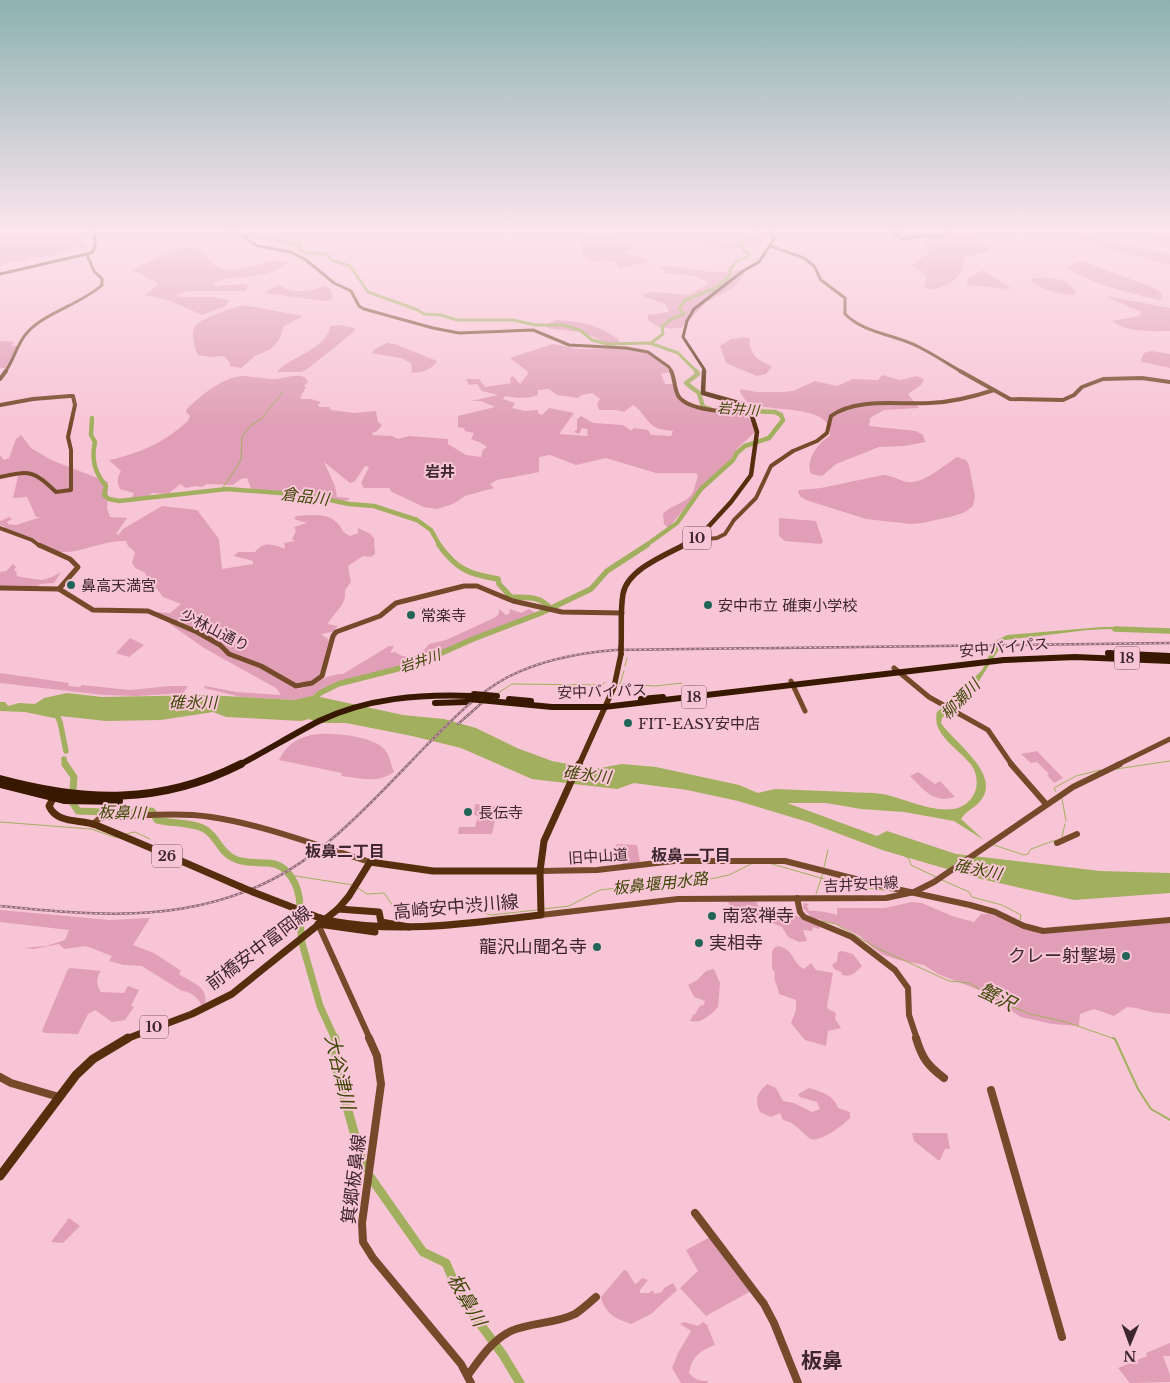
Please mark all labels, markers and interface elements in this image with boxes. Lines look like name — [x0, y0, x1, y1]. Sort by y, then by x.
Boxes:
water label: 岩井川 — [716, 399, 762, 420]
district label: 岩井 — [425, 462, 455, 481]
water label: 倉品川 — [280, 483, 332, 509]
road number: 10 — [683, 526, 711, 550]
place label: 鼻高天満宮 — [81, 576, 156, 595]
marker: 鼻高天満宮 — [65, 579, 77, 591]
place label: 安中市立 碓東小学校 — [718, 596, 857, 615]
marker: 安中市立 碓東小学校 — [702, 599, 714, 611]
street label: 少林山通り — [177, 605, 253, 655]
place label: 常楽寺 — [421, 606, 466, 625]
marker: 常楽寺 — [405, 609, 417, 621]
street label: 安中バイパス — [958, 634, 1050, 660]
water label: 岩井川 — [397, 645, 445, 676]
road number: 18 — [1114, 646, 1140, 670]
water label: 柳瀬川 — [936, 673, 985, 723]
street label: 安中バイパス — [557, 680, 647, 702]
road number: 18 — [682, 686, 706, 709]
water label: 碓氷川 — [169, 692, 219, 712]
place label: FIT-EASY安中店 — [638, 714, 760, 733]
marker: FIT-EASY安中店 — [622, 717, 634, 729]
water label: 碓氷川 — [562, 761, 614, 787]
water label: 板鼻川 — [98, 801, 148, 823]
place label: 長伝寺 — [478, 803, 523, 822]
marker: 長伝寺 — [462, 806, 474, 818]
district label: 板鼻二丁目 — [305, 841, 385, 861]
road number: 26 — [152, 844, 182, 868]
street label: 旧中山道 — [567, 844, 629, 868]
district label: 板鼻一丁目 — [651, 845, 731, 865]
water label: 碓氷川 — [952, 854, 1006, 884]
water label: 板鼻堰用水路 — [611, 868, 711, 898]
street label: 吉井安中線 — [823, 873, 899, 895]
street label: 高崎安中渋川線 — [392, 891, 520, 923]
street label: 前橋安中富岡線 — [202, 901, 316, 995]
place label: 南窓禅寺 — [722, 905, 794, 927]
marker: 南窓禅寺 — [706, 910, 718, 922]
place label: 実相寺 — [709, 932, 763, 954]
place label: 龍沢山聞名寺 — [479, 936, 587, 958]
marker: 実相寺 — [693, 937, 705, 949]
marker: 龍沢山聞名寺 — [591, 941, 603, 953]
place label: クレー射撃場 — [1008, 945, 1116, 967]
marker: クレー射撃場 — [1120, 950, 1132, 962]
water label: 蟹沢 — [975, 978, 1022, 1017]
road number: 10 — [140, 1016, 168, 1038]
water label: 大谷津川 — [320, 1032, 360, 1114]
street label: 箕郷板鼻線 — [338, 1133, 370, 1225]
water label: 板鼻川 — [443, 1270, 492, 1332]
north arrow — [1105, 1318, 1155, 1368]
text: N — [1123, 1347, 1137, 1365]
district label: 板鼻 — [801, 1348, 843, 1374]

